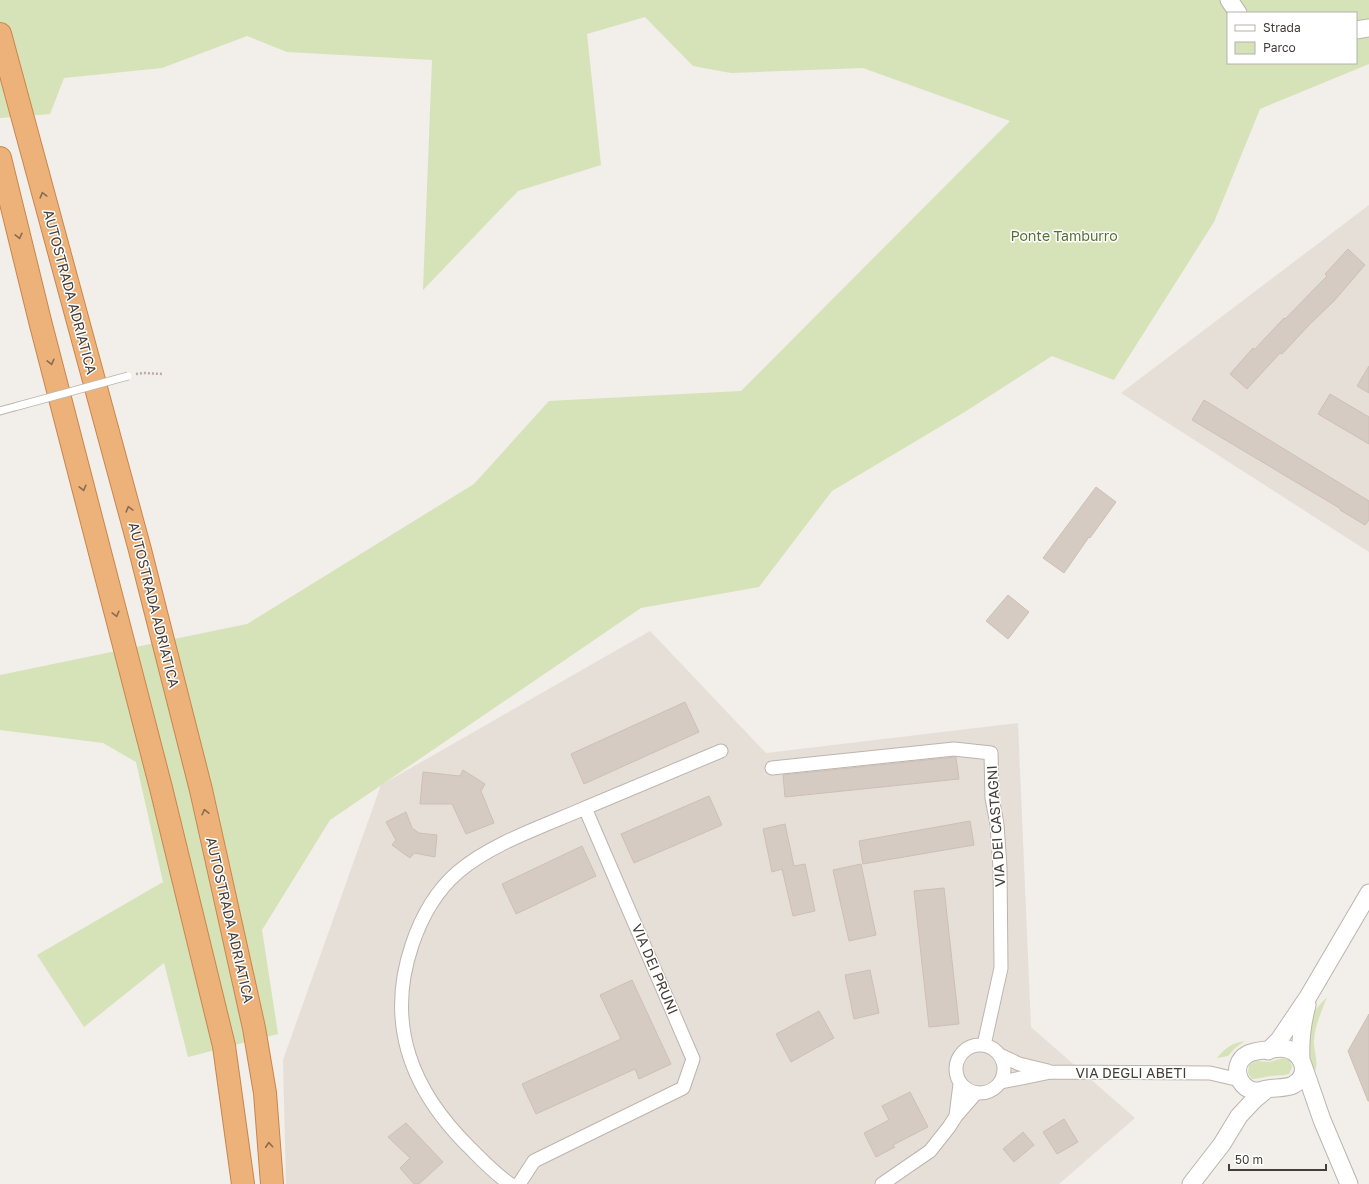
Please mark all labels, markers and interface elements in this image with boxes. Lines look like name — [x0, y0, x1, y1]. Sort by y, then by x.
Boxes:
legend — [1227, 12, 1357, 64]
text: Strada — [1263, 20, 1301, 35]
text: Parco — [1263, 40, 1296, 55]
one-way arrow — [39, 191, 48, 198]
street label: AUTOSTRADA ADRIATICA — [40, 208, 101, 377]
park label: Ponte Tamburro — [1010, 227, 1118, 244]
one-way arrow — [15, 233, 23, 239]
one-way arrow — [46, 359, 55, 366]
one-way arrow — [79, 485, 87, 491]
one-way arrow — [125, 506, 134, 513]
street label: AUTOSTRADA ADRIATICA — [126, 520, 183, 690]
one-way arrow — [111, 610, 120, 617]
street label: VIA DEI CASTAGNI — [983, 765, 1008, 887]
one-way arrow — [202, 808, 210, 815]
street label: AUTOSTRADA ADRIATICA — [203, 835, 258, 1005]
street label: VIA DEI PRUNI — [629, 921, 682, 1017]
street label: VIA DEGLI ABETI — [1075, 1064, 1187, 1081]
one-way arrow — [264, 1142, 273, 1148]
scale bar — [1229, 1146, 1326, 1172]
text: 50 m — [1235, 1152, 1263, 1167]

